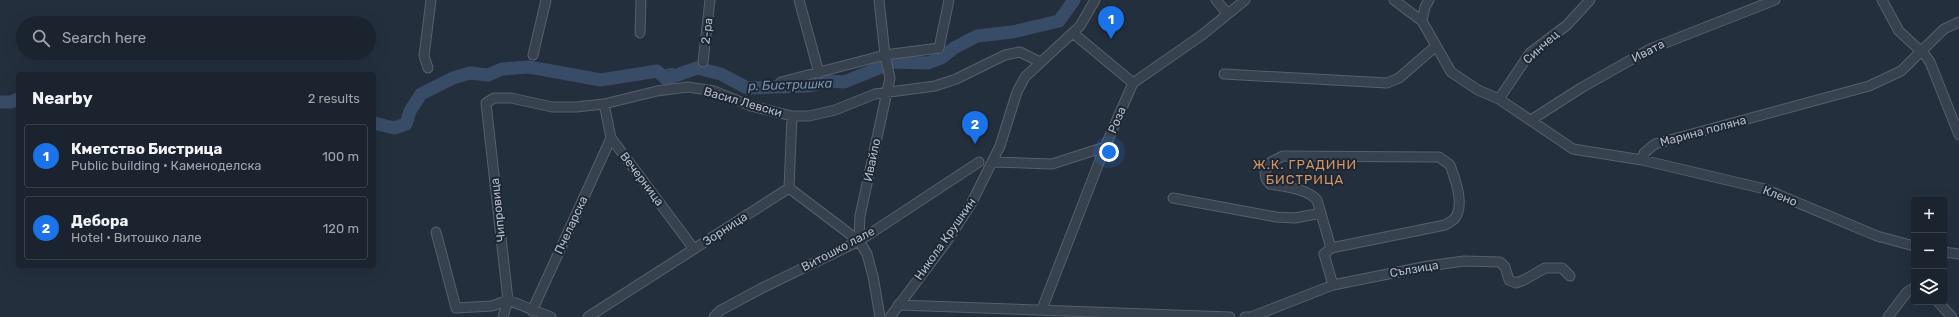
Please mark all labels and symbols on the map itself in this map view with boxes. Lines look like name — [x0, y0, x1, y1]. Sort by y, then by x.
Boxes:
pin: 1 — [1098, 6, 1124, 39]
street label: 2-ра — [698, 17, 716, 45]
street label: Синчец — [1520, 27, 1562, 67]
street label: Ивата — [1629, 37, 1667, 65]
water label: р. Бистришка — [748, 76, 833, 93]
street label: Васил Левски — [702, 84, 784, 120]
street label: Роза — [1105, 105, 1129, 135]
pin: 2 — [962, 111, 988, 144]
street label: Марина поляна — [1658, 113, 1748, 149]
street label: Ивайло — [861, 137, 883, 183]
your location — [1099, 142, 1119, 162]
street label: Вечерница — [617, 149, 667, 209]
district label: Ж.К. ГРАДИНИ БИСТРИЦА — [1253, 157, 1357, 187]
street label: Чипровица — [488, 177, 508, 243]
street label: Клено — [1761, 183, 1799, 209]
street label: Пчеларска — [551, 194, 591, 256]
street label: Никола Крушкин — [911, 195, 979, 283]
street label: Зорница — [700, 209, 750, 249]
street label: Витошко лале — [799, 224, 877, 274]
street label: Сълзица — [1389, 258, 1439, 280]

